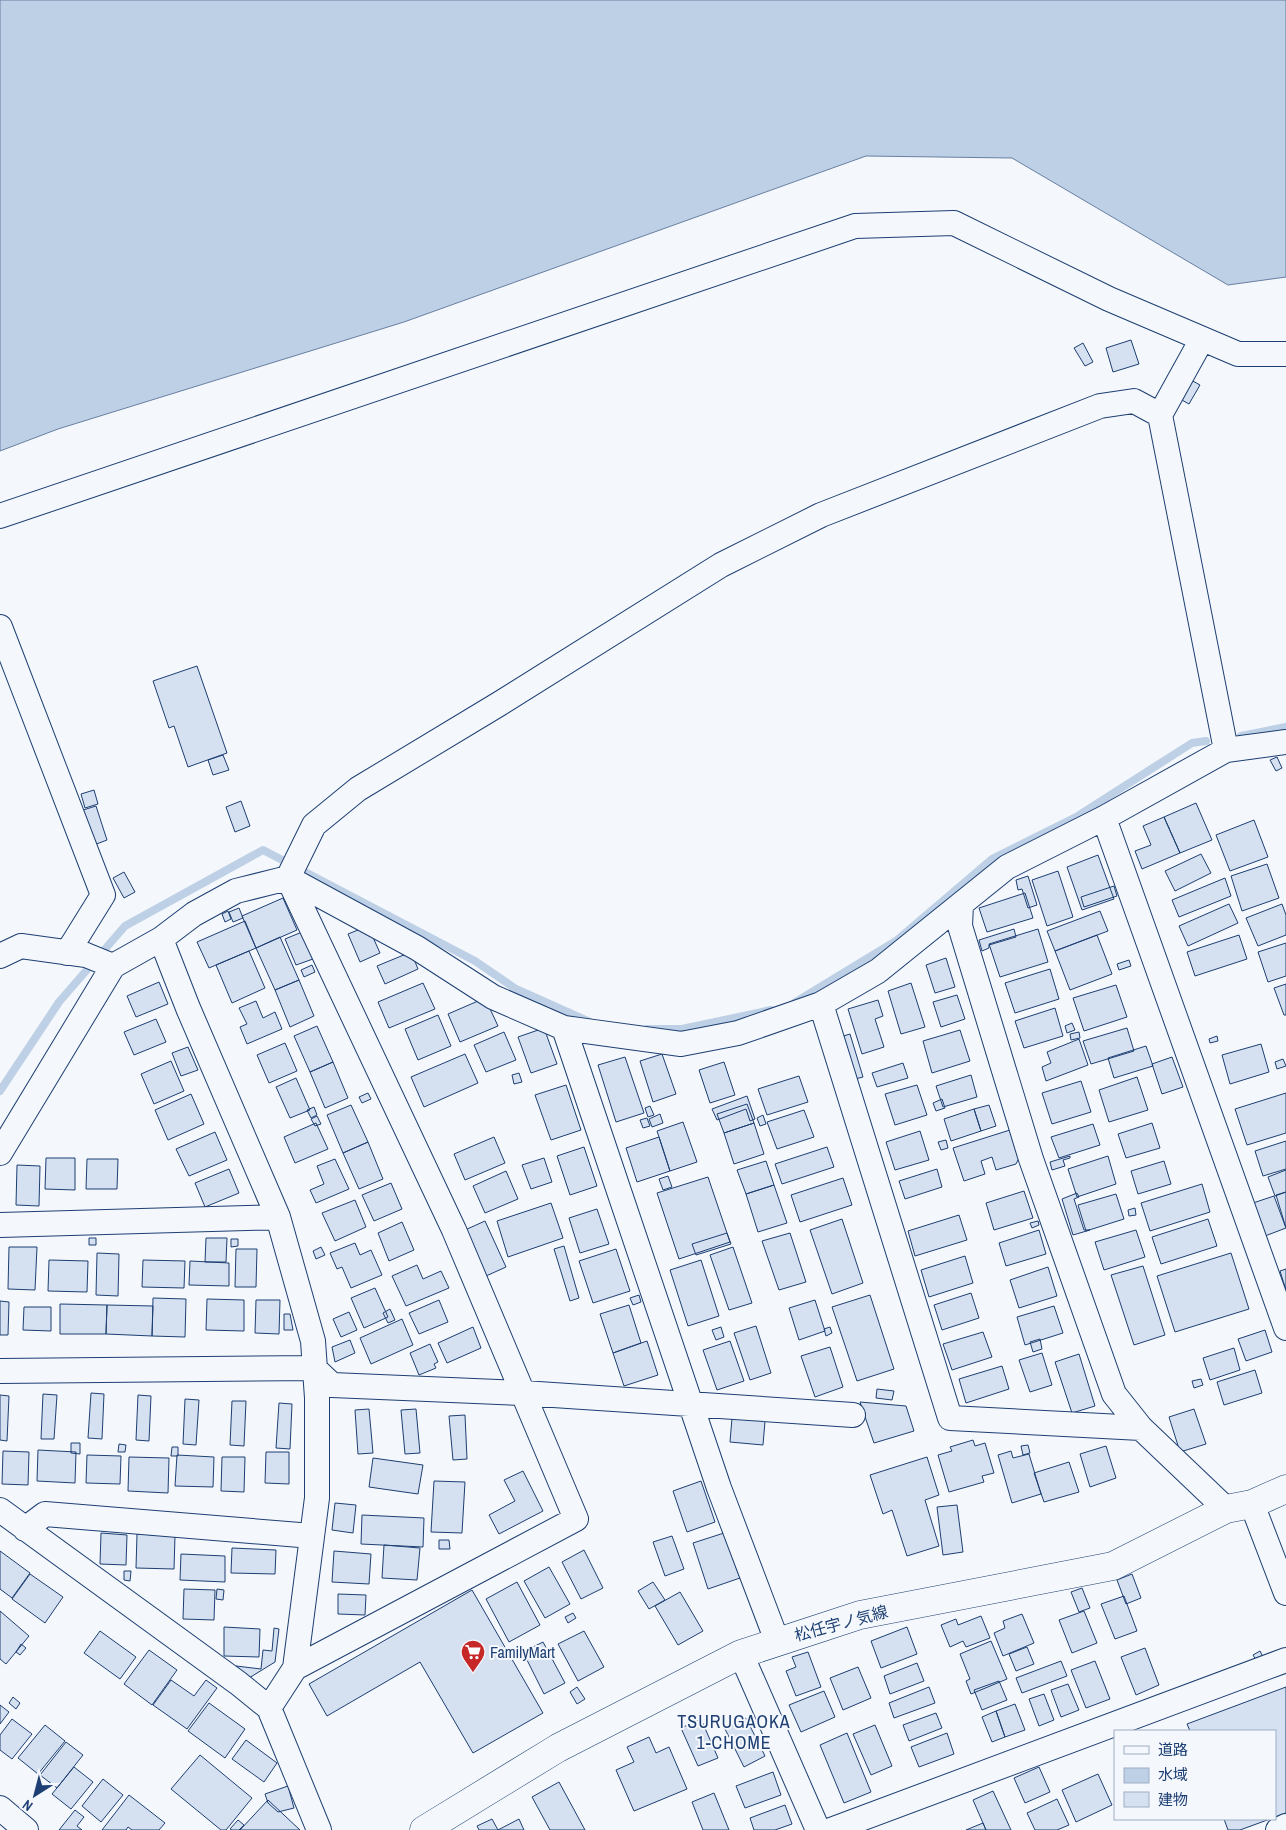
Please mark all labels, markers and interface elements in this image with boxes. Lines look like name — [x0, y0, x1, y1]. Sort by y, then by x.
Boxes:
street label: 松任宇ノ気線 — [792, 1600, 890, 1646]
supermarket icon: FamilyMart — [460, 1639, 486, 1673]
place label: FamilyMart — [490, 1641, 555, 1663]
district label: TSURUGAOKA 1-CHOME — [677, 1709, 791, 1755]
legend — [1114, 1730, 1276, 1820]
text: 道路 — [1158, 1739, 1188, 1760]
text: 水域 — [1158, 1764, 1188, 1785]
north arrow — [10, 1770, 60, 1820]
text: 建物 — [1158, 1789, 1188, 1810]
text: N — [19, 1796, 36, 1815]

